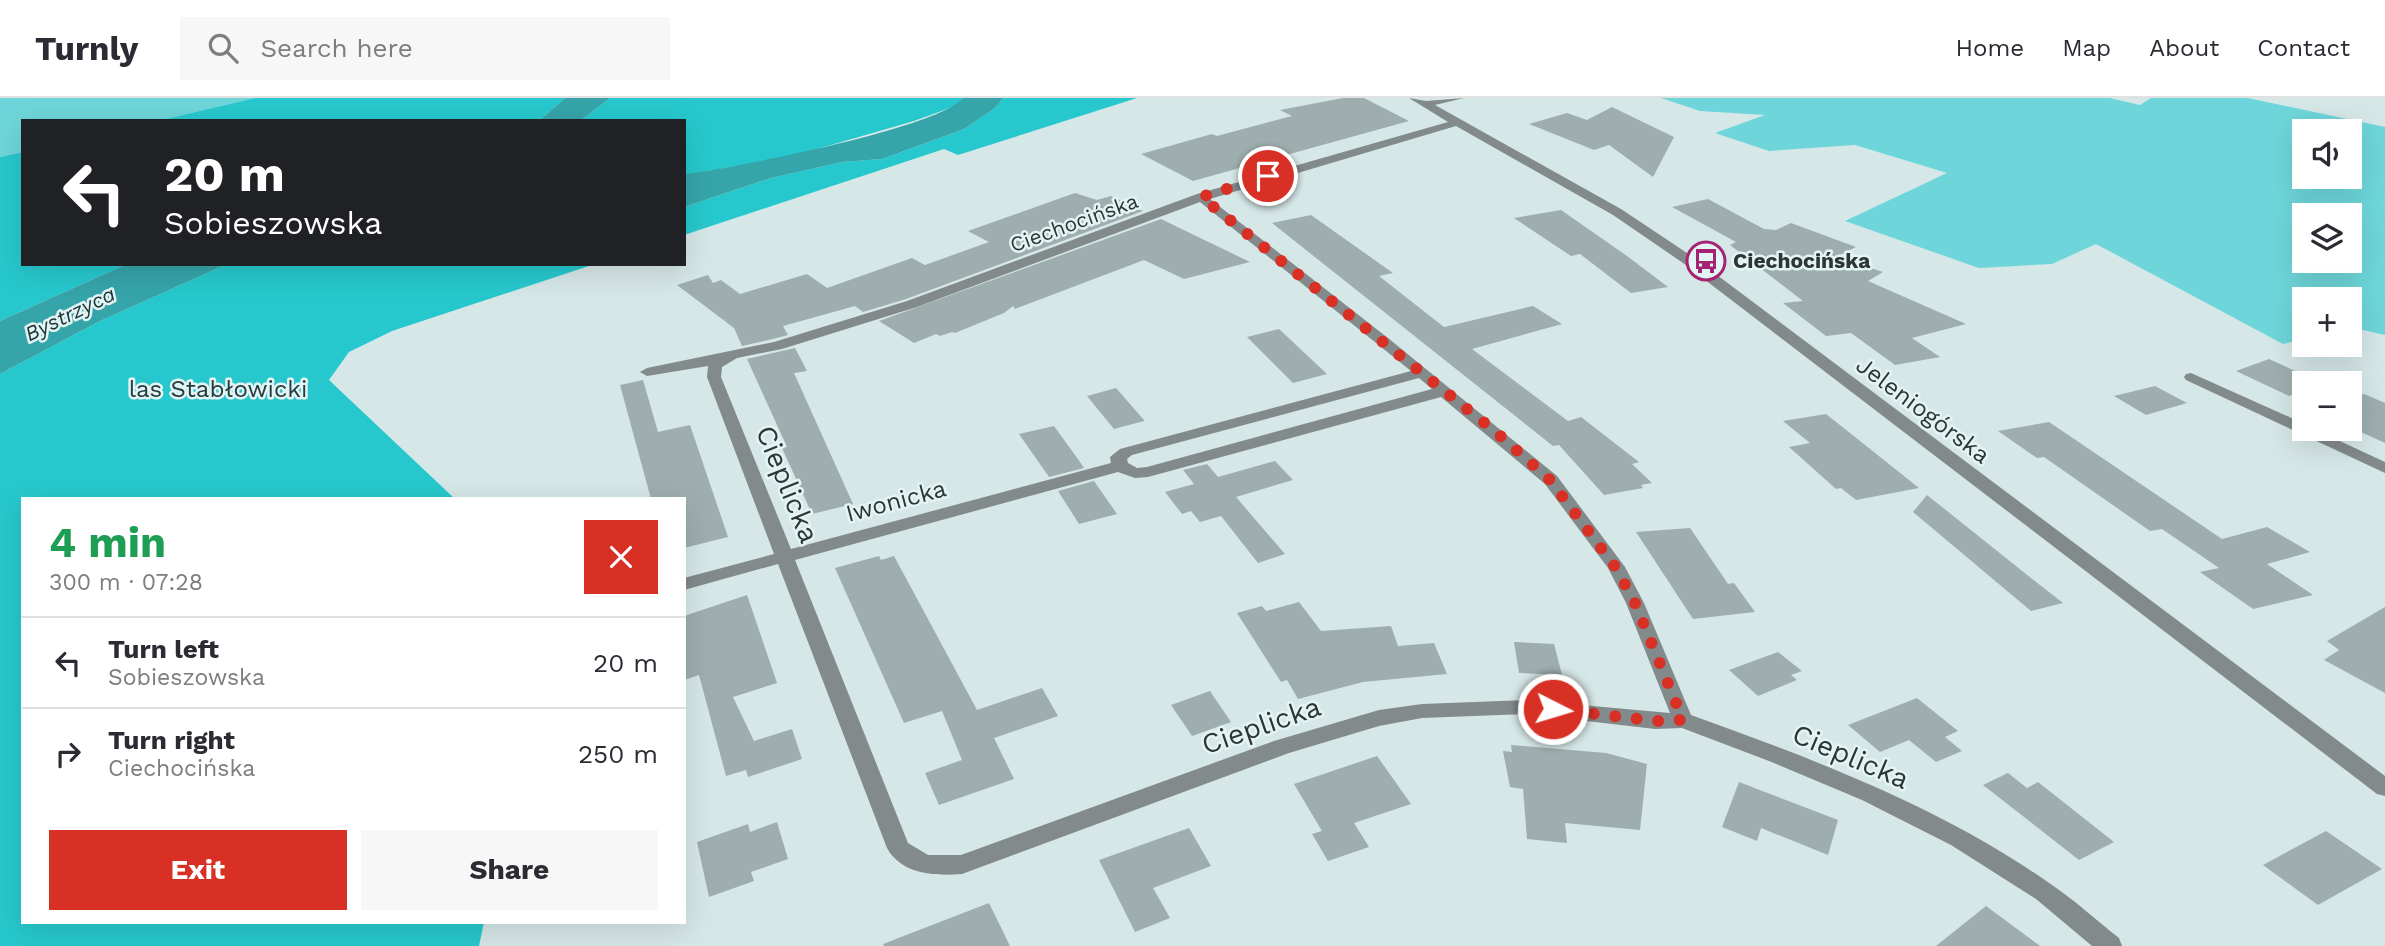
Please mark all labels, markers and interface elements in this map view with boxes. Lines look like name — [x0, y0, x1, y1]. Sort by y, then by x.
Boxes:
search box — [180, 17, 670, 80]
text: Turnly — [35, 29, 138, 68]
icon: search — [204, 29, 242, 67]
text: Search here — [260, 33, 413, 63]
text: Home — [1956, 34, 2024, 62]
text: Map — [2062, 34, 2111, 62]
text: About — [2149, 34, 2219, 62]
text: Contact — [2257, 34, 2350, 62]
map controls — [2292, 119, 2362, 441]
button: sound — [2292, 119, 2362, 189]
text: 20 m — [164, 145, 285, 203]
pin — [1238, 146, 1298, 206]
icon: left — [49, 147, 140, 238]
icon: arrive — [1249, 157, 1287, 195]
street label: Ciechocińska — [1006, 188, 1141, 257]
button: layers — [2292, 203, 2362, 273]
text: Sobieszowska — [164, 204, 382, 242]
bus stop icon: Ciechocińska — [1685, 240, 1727, 282]
place label: Ciechocińska — [1733, 248, 1871, 273]
water label: Bystrzyca — [21, 281, 119, 346]
button: + — [2292, 287, 2362, 357]
street label: Jeleniogórska — [1851, 351, 1995, 469]
button: − — [2292, 371, 2362, 441]
park label: las Stabłowicki — [129, 375, 307, 403]
street label: Cieplicka — [749, 421, 826, 548]
street label: Iwonicka — [843, 474, 949, 528]
text: 4 min — [49, 518, 166, 567]
button: close — [584, 520, 658, 594]
text: 300 m · 07:28 — [49, 569, 203, 596]
text: Turn left — [108, 634, 219, 664]
icon: left — [49, 644, 87, 682]
text: 20 m — [593, 648, 658, 678]
text: Sobieszowska — [108, 664, 265, 691]
position arrow — [1516, 672, 1590, 746]
street label: Cieplicka — [1197, 690, 1325, 761]
street label: Cieplicka — [1788, 717, 1914, 796]
text: Turn right — [108, 725, 235, 755]
icon: right — [49, 735, 87, 773]
text: 250 m — [578, 739, 658, 769]
text: Ciechocińska — [108, 755, 255, 782]
button: Exit — [49, 830, 347, 910]
button: Share — [361, 830, 658, 910]

